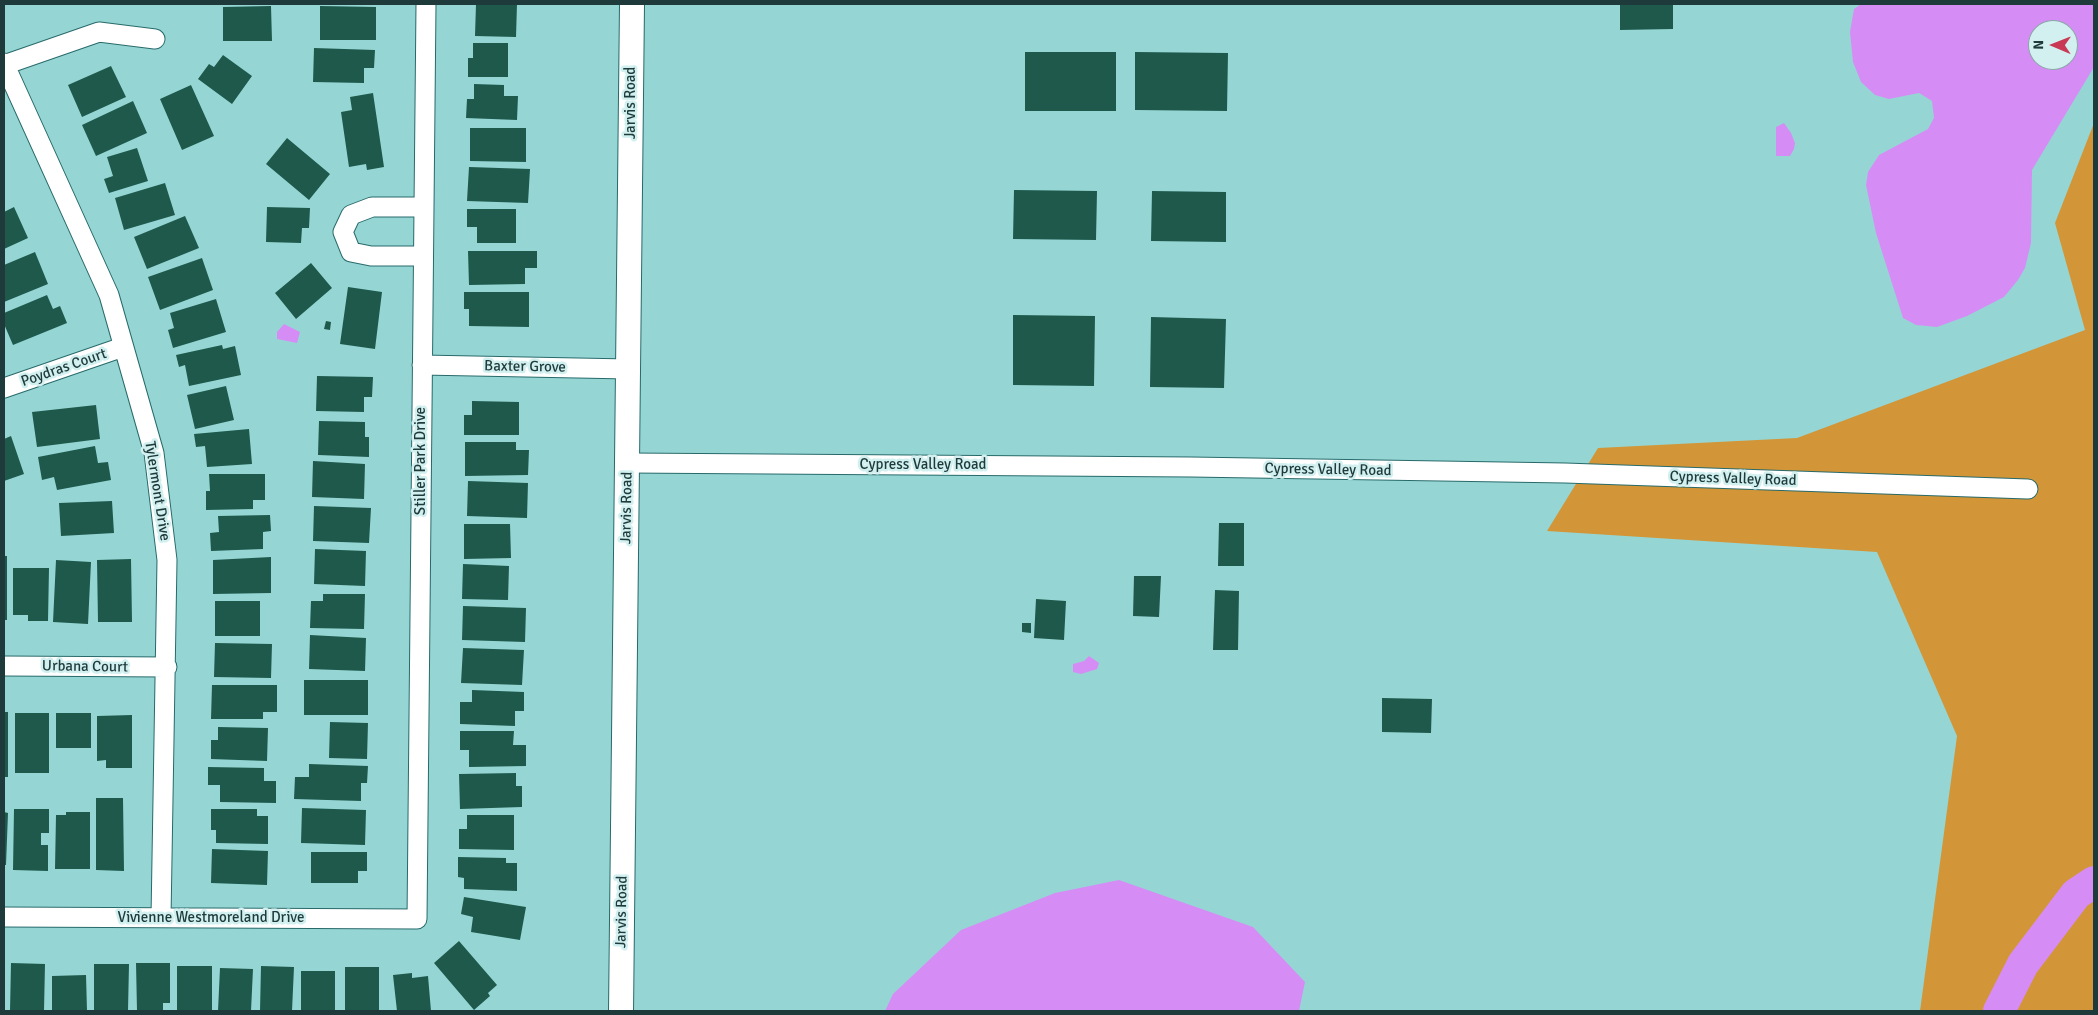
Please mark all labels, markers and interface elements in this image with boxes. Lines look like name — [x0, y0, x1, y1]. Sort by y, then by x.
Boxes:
north arrow — [2028, 20, 2078, 70]
text: N — [2030, 40, 2047, 50]
street label: Jarvis Road — [622, 67, 640, 139]
street label: Poydras Court — [19, 345, 109, 391]
street label: Baxter Grove — [484, 357, 566, 377]
street label: Stiller Park Drive — [412, 407, 430, 515]
street label: Tylermont Drive — [140, 440, 174, 542]
street label: Cypress Valley Road — [859, 456, 987, 474]
street label: Cypress Valley Road — [1264, 460, 1392, 480]
street label: Cypress Valley Road — [1669, 468, 1797, 490]
street label: Jarvis Road — [617, 472, 637, 544]
street label: Urbana Court — [42, 657, 128, 677]
street label: Jarvis Road — [612, 876, 632, 948]
street label: Vivienne Westmoreland Drive — [118, 909, 304, 927]

